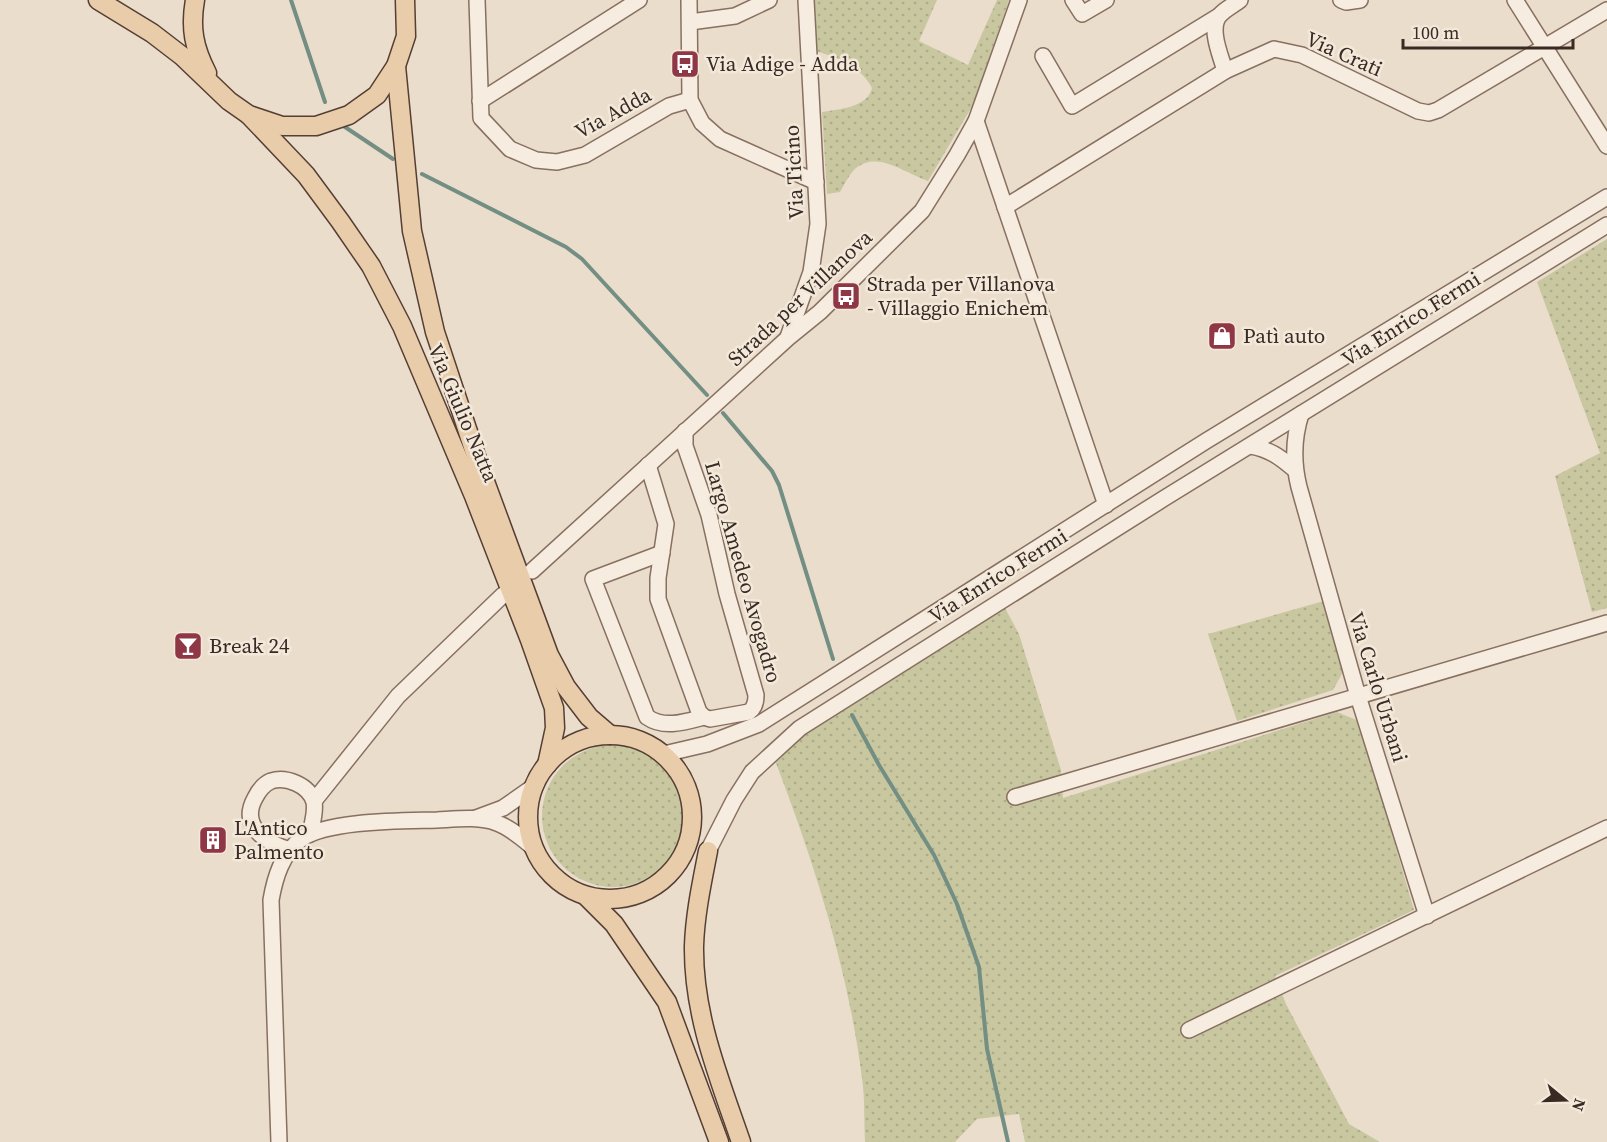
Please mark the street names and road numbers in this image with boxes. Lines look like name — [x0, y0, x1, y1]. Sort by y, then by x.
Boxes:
street label: Via Crati — [1301, 24, 1387, 83]
street label: Via Adda — [569, 80, 656, 145]
street label: Via Ticino — [777, 124, 810, 220]
street label: Strada per Villanova — [721, 223, 879, 372]
street label: Via Enrico Fermi — [1336, 264, 1486, 373]
street label: Via Giulio Natta — [421, 339, 506, 487]
street label: Largo Amedeo Avogadro — [698, 458, 789, 686]
street label: Via Enrico Fermi — [923, 521, 1073, 630]
street label: Via Carlo Urbani — [1342, 608, 1415, 765]

